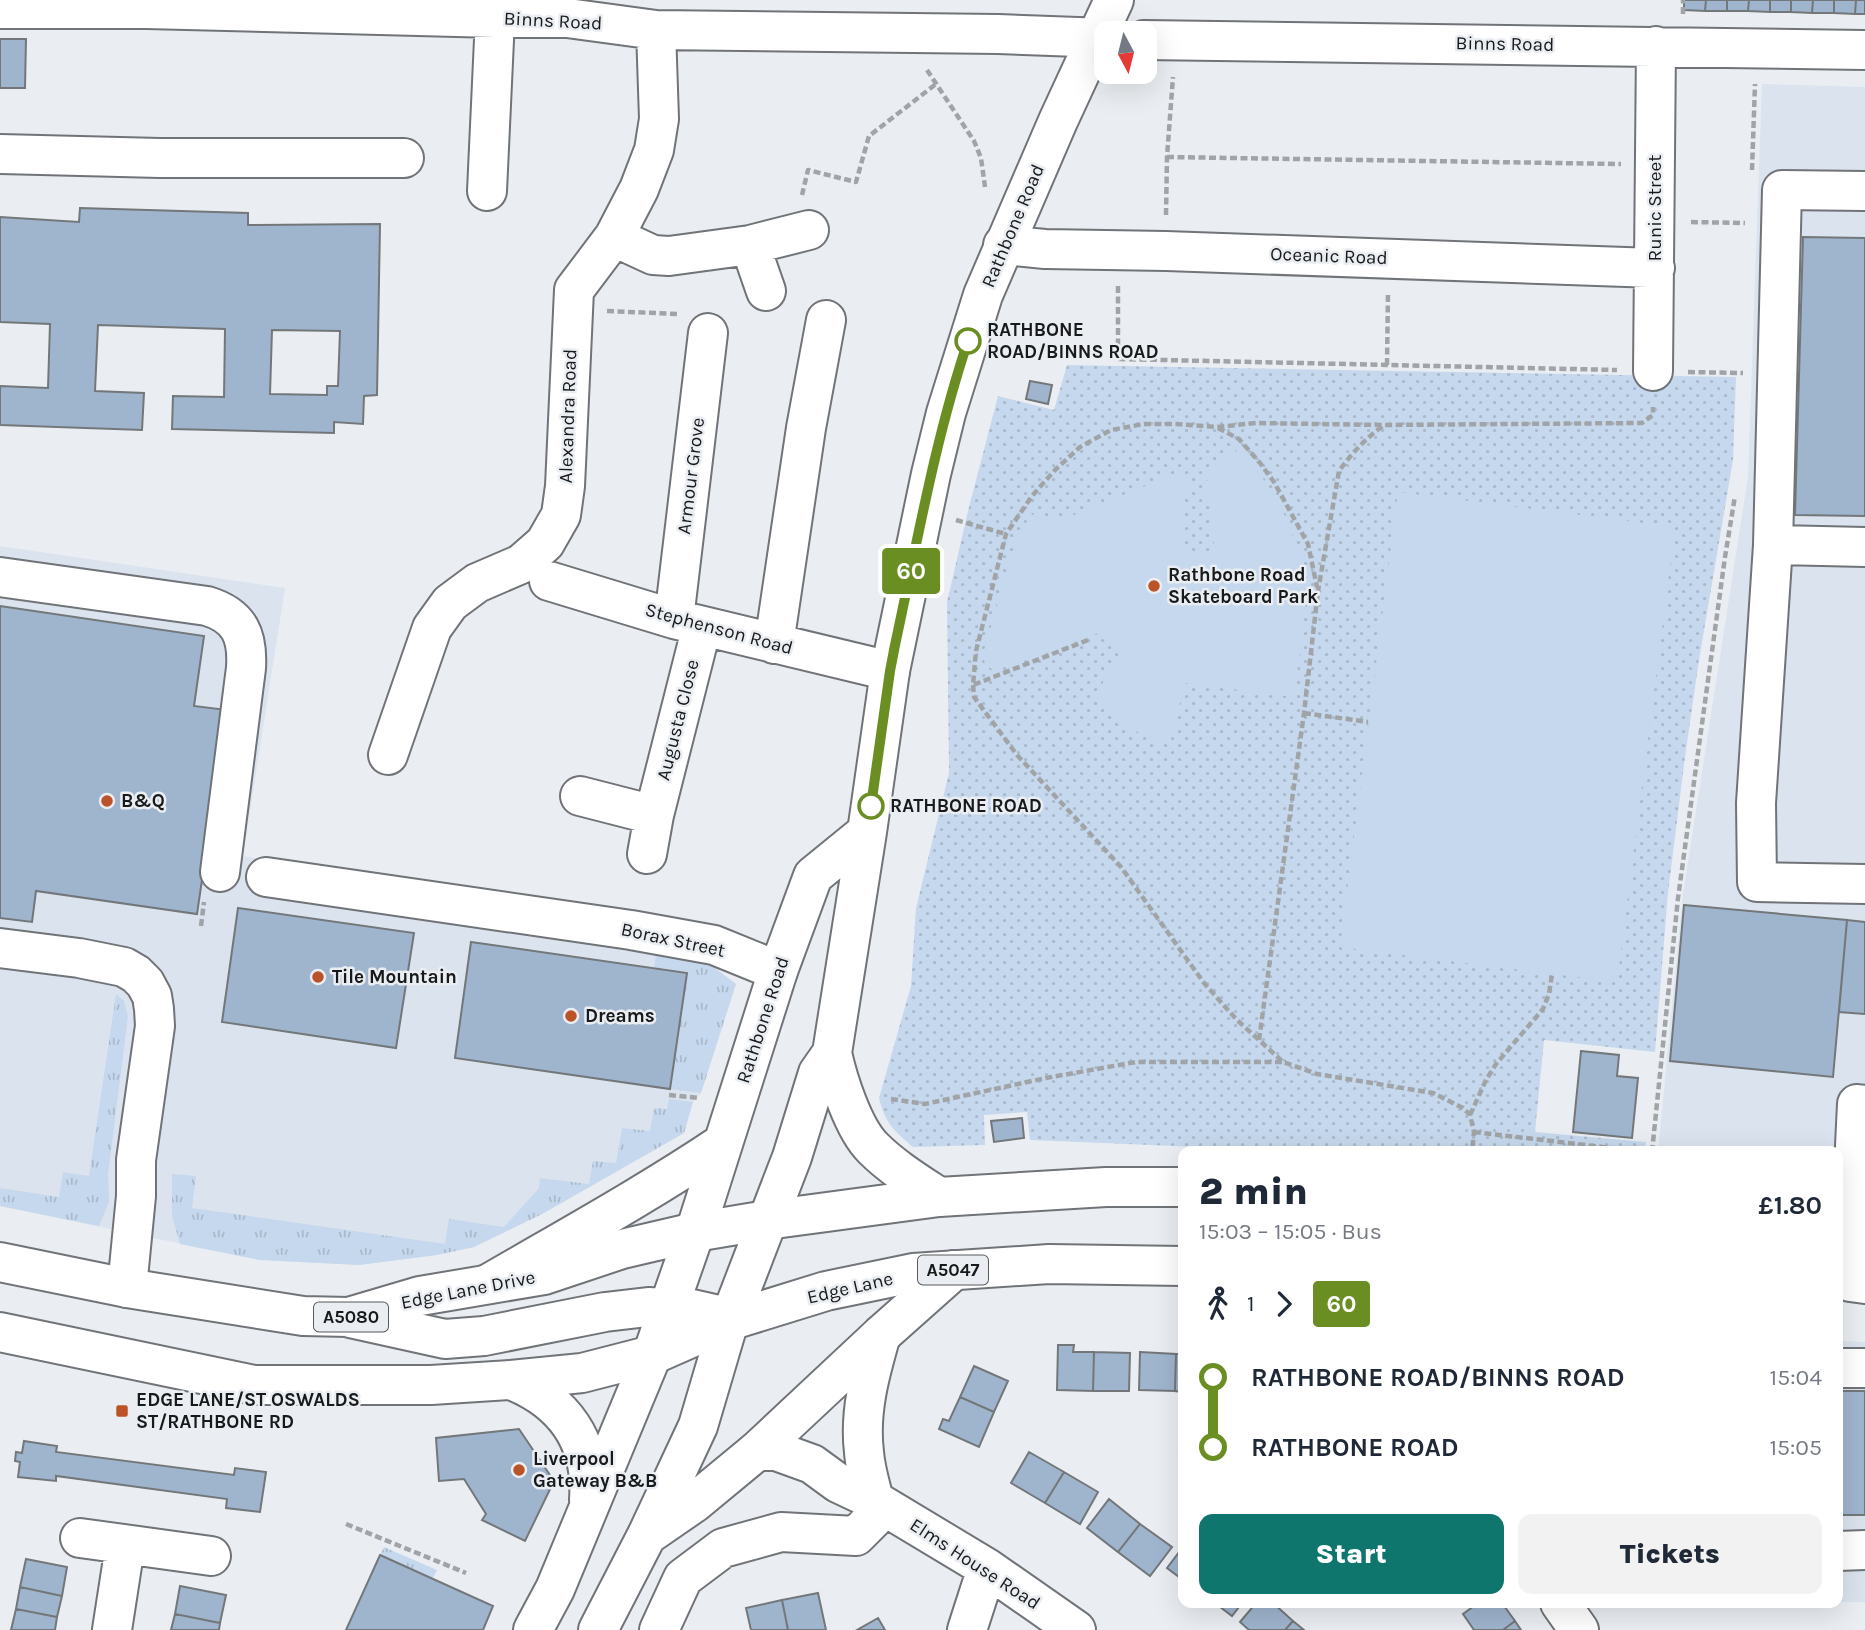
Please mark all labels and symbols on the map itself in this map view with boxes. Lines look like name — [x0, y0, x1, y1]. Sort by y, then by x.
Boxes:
street label: Binns Road — [503, 7, 603, 35]
north arrow — [1094, 21, 1157, 84]
street label: Binns Road — [1455, 32, 1555, 56]
street label: Runic Street — [1644, 155, 1666, 261]
street label: Rathbone Road — [977, 161, 1049, 291]
street label: Oceanic Road — [1270, 243, 1388, 269]
place label: RATHBONE ROAD/BINNS ROAD — [987, 319, 1158, 363]
marker: RATHBONE ROAD/BINNS ROAD — [955, 328, 981, 354]
street label: Alexandra Road — [555, 348, 581, 484]
street label: Armour Grove — [673, 416, 709, 536]
line badge: 60 — [880, 548, 942, 594]
place label: Rathbone Road Skateboard Park — [1168, 564, 1318, 608]
marker: Rathbone Road Skateboard Park — [1146, 578, 1162, 594]
street label: Stephenson Road — [643, 599, 795, 659]
street label: Augusta Close — [652, 657, 704, 783]
place label: B&Q — [121, 790, 165, 812]
marker: B&Q — [99, 793, 115, 809]
marker: RATHBONE ROAD — [858, 793, 884, 819]
place label: RATHBONE ROAD — [890, 795, 1042, 817]
street label: Borax Street — [619, 918, 727, 962]
street label: Rathbone Road — [732, 954, 794, 1086]
place label: Tile Mountain — [332, 966, 457, 988]
marker: Tile Mountain — [310, 969, 326, 985]
place label: Dreams — [585, 1005, 655, 1027]
marker: Dreams — [563, 1008, 579, 1024]
road number: A5047 — [918, 1255, 988, 1284]
street label: Edge Lane Drive — [399, 1266, 537, 1314]
street label: Edge Lane — [805, 1267, 895, 1309]
road number: A5080 — [314, 1302, 388, 1332]
place label: EDGE LANE/ST OSWALDS ST/RATHBONE RD — [136, 1389, 360, 1433]
marker: EDGE LANE/ST OSWALDS ST/RATHBONE RD — [114, 1403, 130, 1419]
place label: Liverpool Gateway B&B — [533, 1448, 657, 1492]
marker: Liverpool Gateway B&B — [511, 1462, 527, 1478]
street label: Elms House Road — [906, 1514, 1044, 1614]

